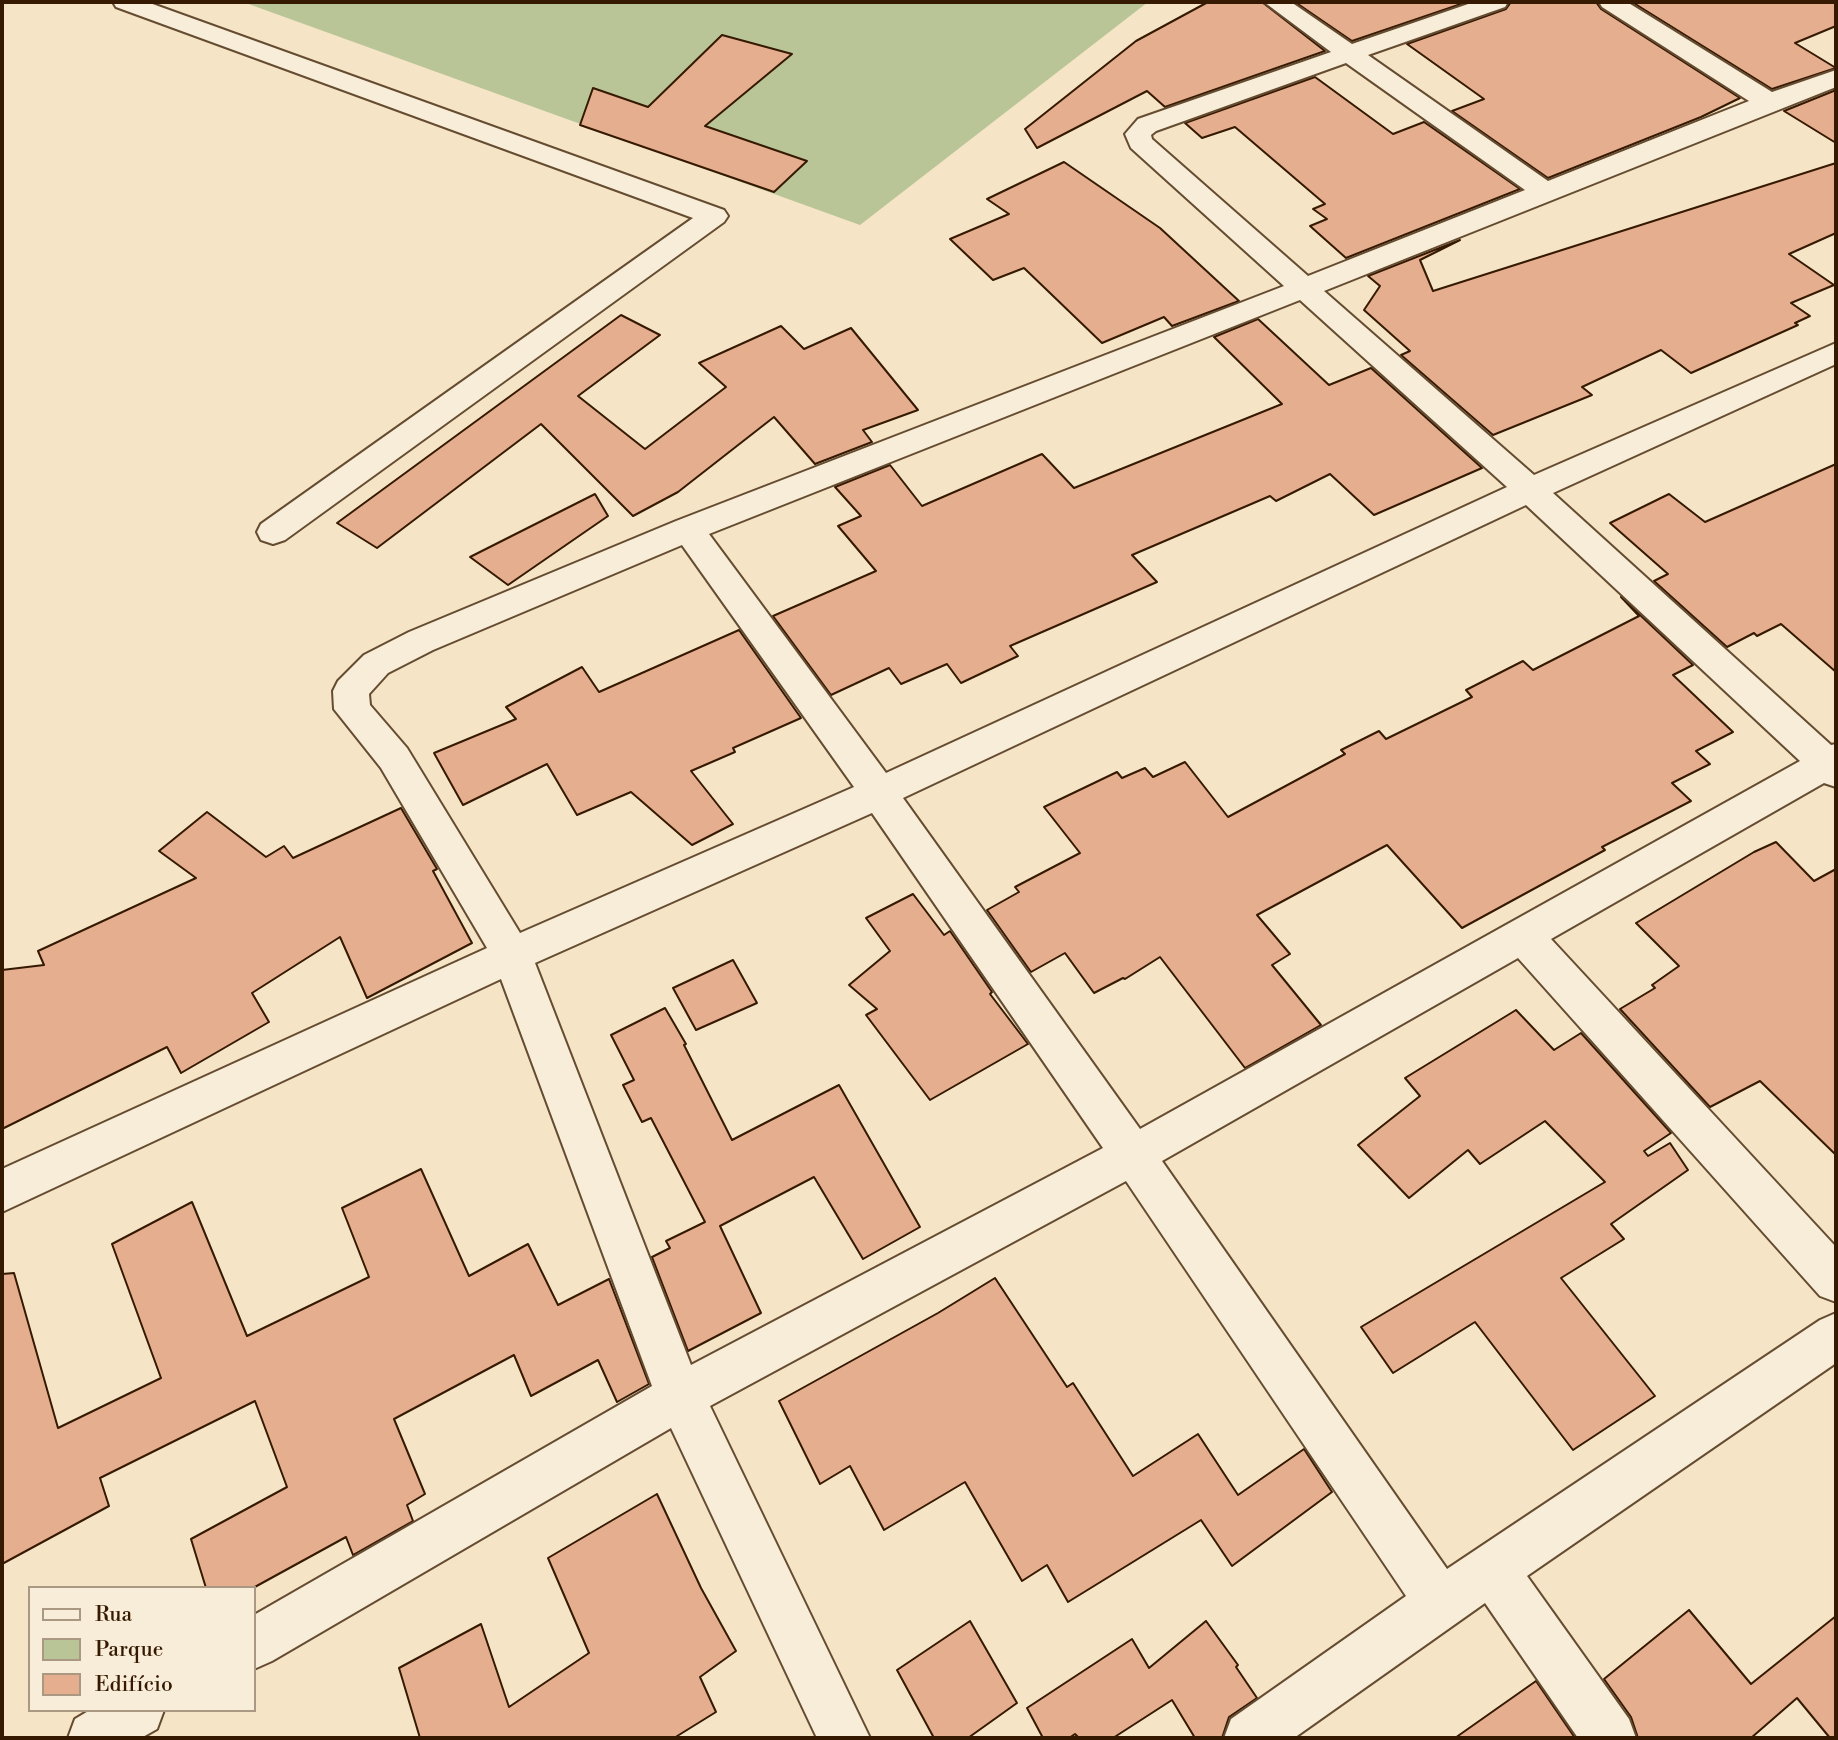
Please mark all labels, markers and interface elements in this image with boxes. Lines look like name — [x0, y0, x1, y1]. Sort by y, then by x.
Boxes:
legend — [28, 1586, 256, 1712]
text: Rua — [95, 1602, 132, 1628]
text: Parque — [95, 1637, 163, 1663]
text: Edifício — [95, 1672, 173, 1698]

